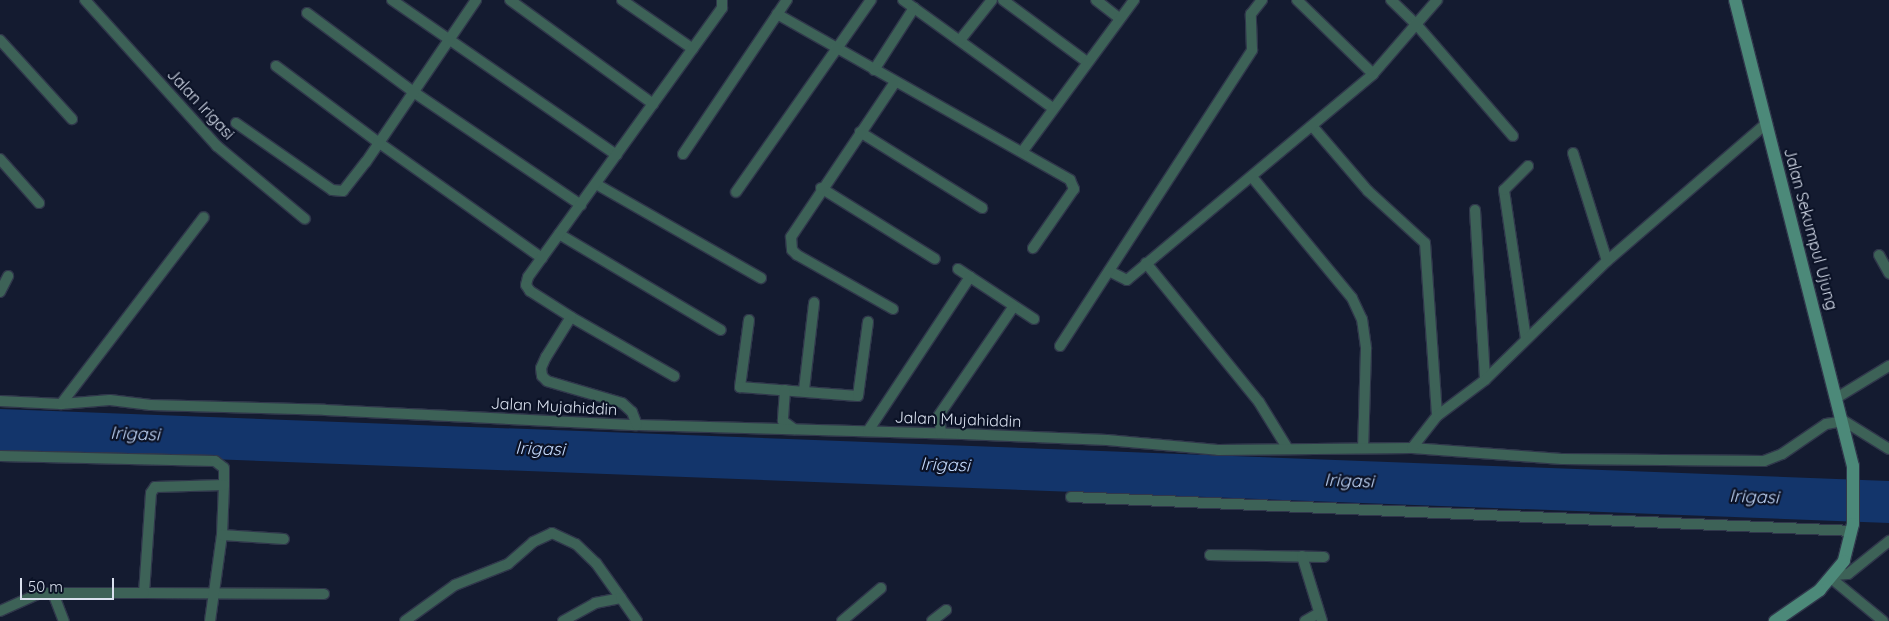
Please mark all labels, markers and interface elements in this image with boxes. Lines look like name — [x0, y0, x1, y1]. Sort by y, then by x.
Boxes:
street label: Jalan Irigasi — [163, 65, 239, 143]
street label: Jalan Sekumpul Ujung — [1780, 146, 1842, 312]
street label: Jalan Mujahiddin — [490, 393, 618, 419]
street label: Jalan Mujahiddin — [894, 407, 1022, 431]
water label: Irigasi — [110, 422, 160, 446]
water label: Irigasi — [515, 437, 565, 461]
water label: Irigasi — [920, 453, 970, 477]
water label: Irigasi — [1324, 469, 1374, 493]
water label: Irigasi — [1729, 485, 1779, 509]
scale bar — [22, 568, 116, 600]
text: 50 m — [28, 577, 63, 596]

